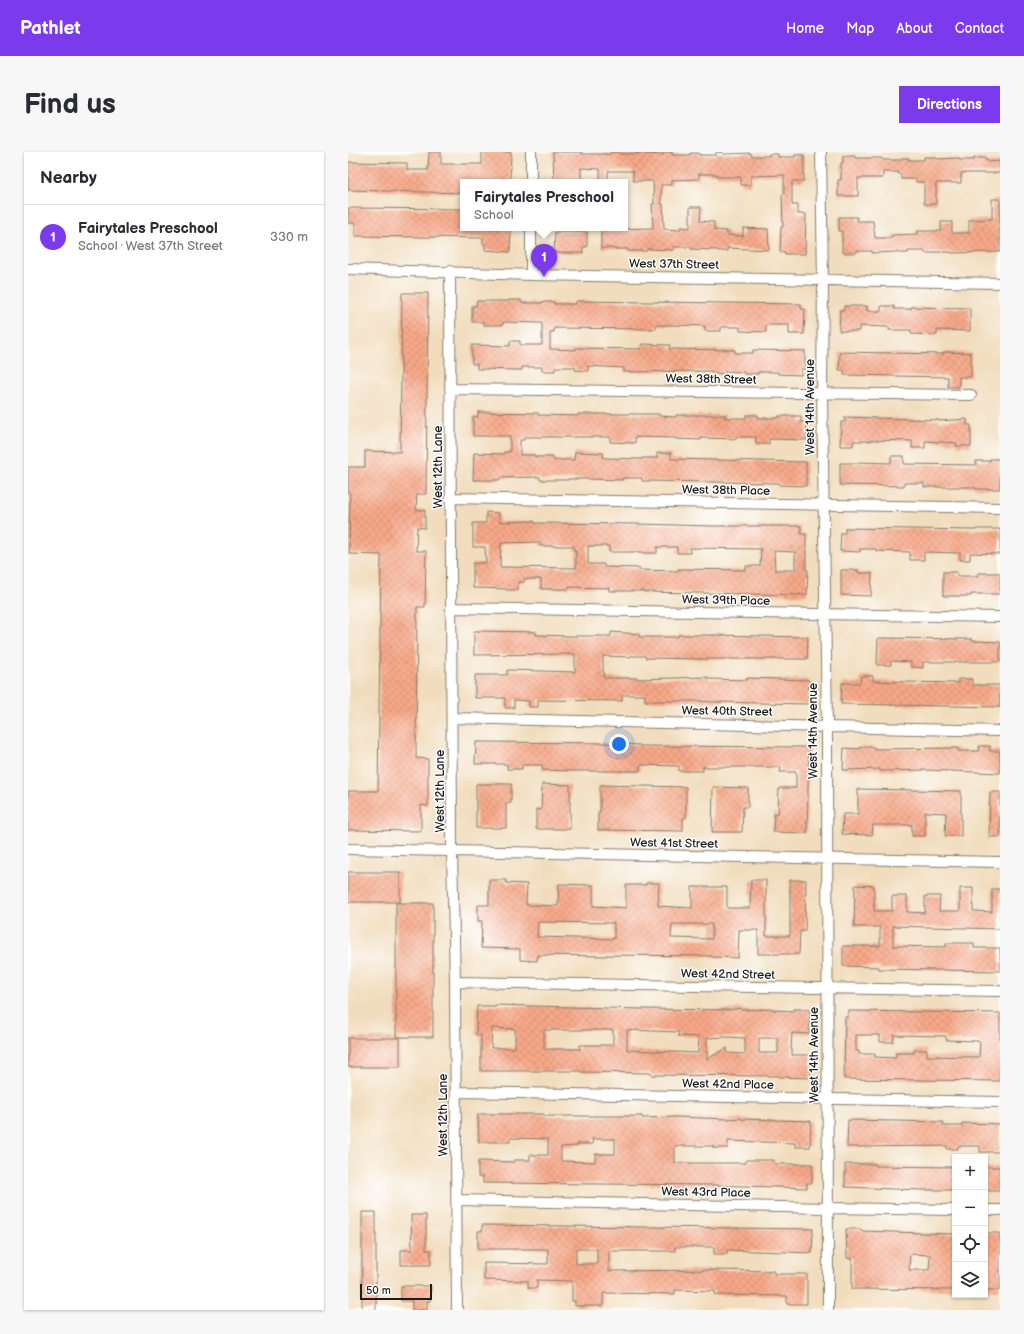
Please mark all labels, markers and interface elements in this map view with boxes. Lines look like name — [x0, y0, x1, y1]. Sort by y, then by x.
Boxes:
text: Pathlet — [20, 17, 81, 40]
text: Home — [786, 20, 824, 37]
text: Map — [846, 20, 874, 37]
text: About — [896, 20, 933, 37]
text: Contact — [955, 20, 1004, 37]
button: Directions — [899, 86, 1000, 123]
text: Find us — [24, 88, 116, 121]
text: Nearby — [40, 168, 97, 188]
popup — [460, 179, 628, 231]
text: Fairytales Preschool — [474, 188, 614, 207]
text: School — [474, 207, 514, 223]
text: Fairytales Preschool — [78, 219, 218, 238]
text: 1 — [50, 229, 56, 245]
text: 330 m — [270, 229, 308, 245]
text: School · West 37th Street — [78, 238, 223, 254]
pin: 1 — [531, 244, 557, 277]
street label: West 37th Street — [629, 256, 719, 273]
street label: West 14th Avenue — [803, 359, 818, 455]
street label: West 38th Street — [665, 371, 757, 388]
street label: West 12th Lane — [431, 426, 446, 508]
street label: West 38th Place — [682, 482, 770, 499]
street label: West 39th Place — [682, 592, 770, 609]
street label: West 14th Avenue — [806, 683, 821, 779]
street label: West 40th Street — [681, 703, 773, 720]
your location — [609, 734, 629, 754]
street label: West 12th Lane — [433, 750, 448, 832]
street label: West 41st Street — [630, 835, 718, 852]
street label: West 42nd Street — [681, 966, 776, 983]
street label: West 14th Avenue — [807, 1007, 822, 1103]
street label: West 12th Lane — [436, 1074, 451, 1156]
street label: West 42nd Place — [682, 1076, 774, 1093]
map controls — [952, 1154, 988, 1298]
button: + — [952, 1154, 988, 1190]
street label: West 43rd Place — [661, 1184, 751, 1201]
button: − — [952, 1190, 988, 1226]
button: locate — [952, 1226, 988, 1262]
button: layers — [952, 1262, 988, 1298]
scale bar — [360, 1282, 432, 1301]
text: 50 m — [366, 1284, 391, 1297]

